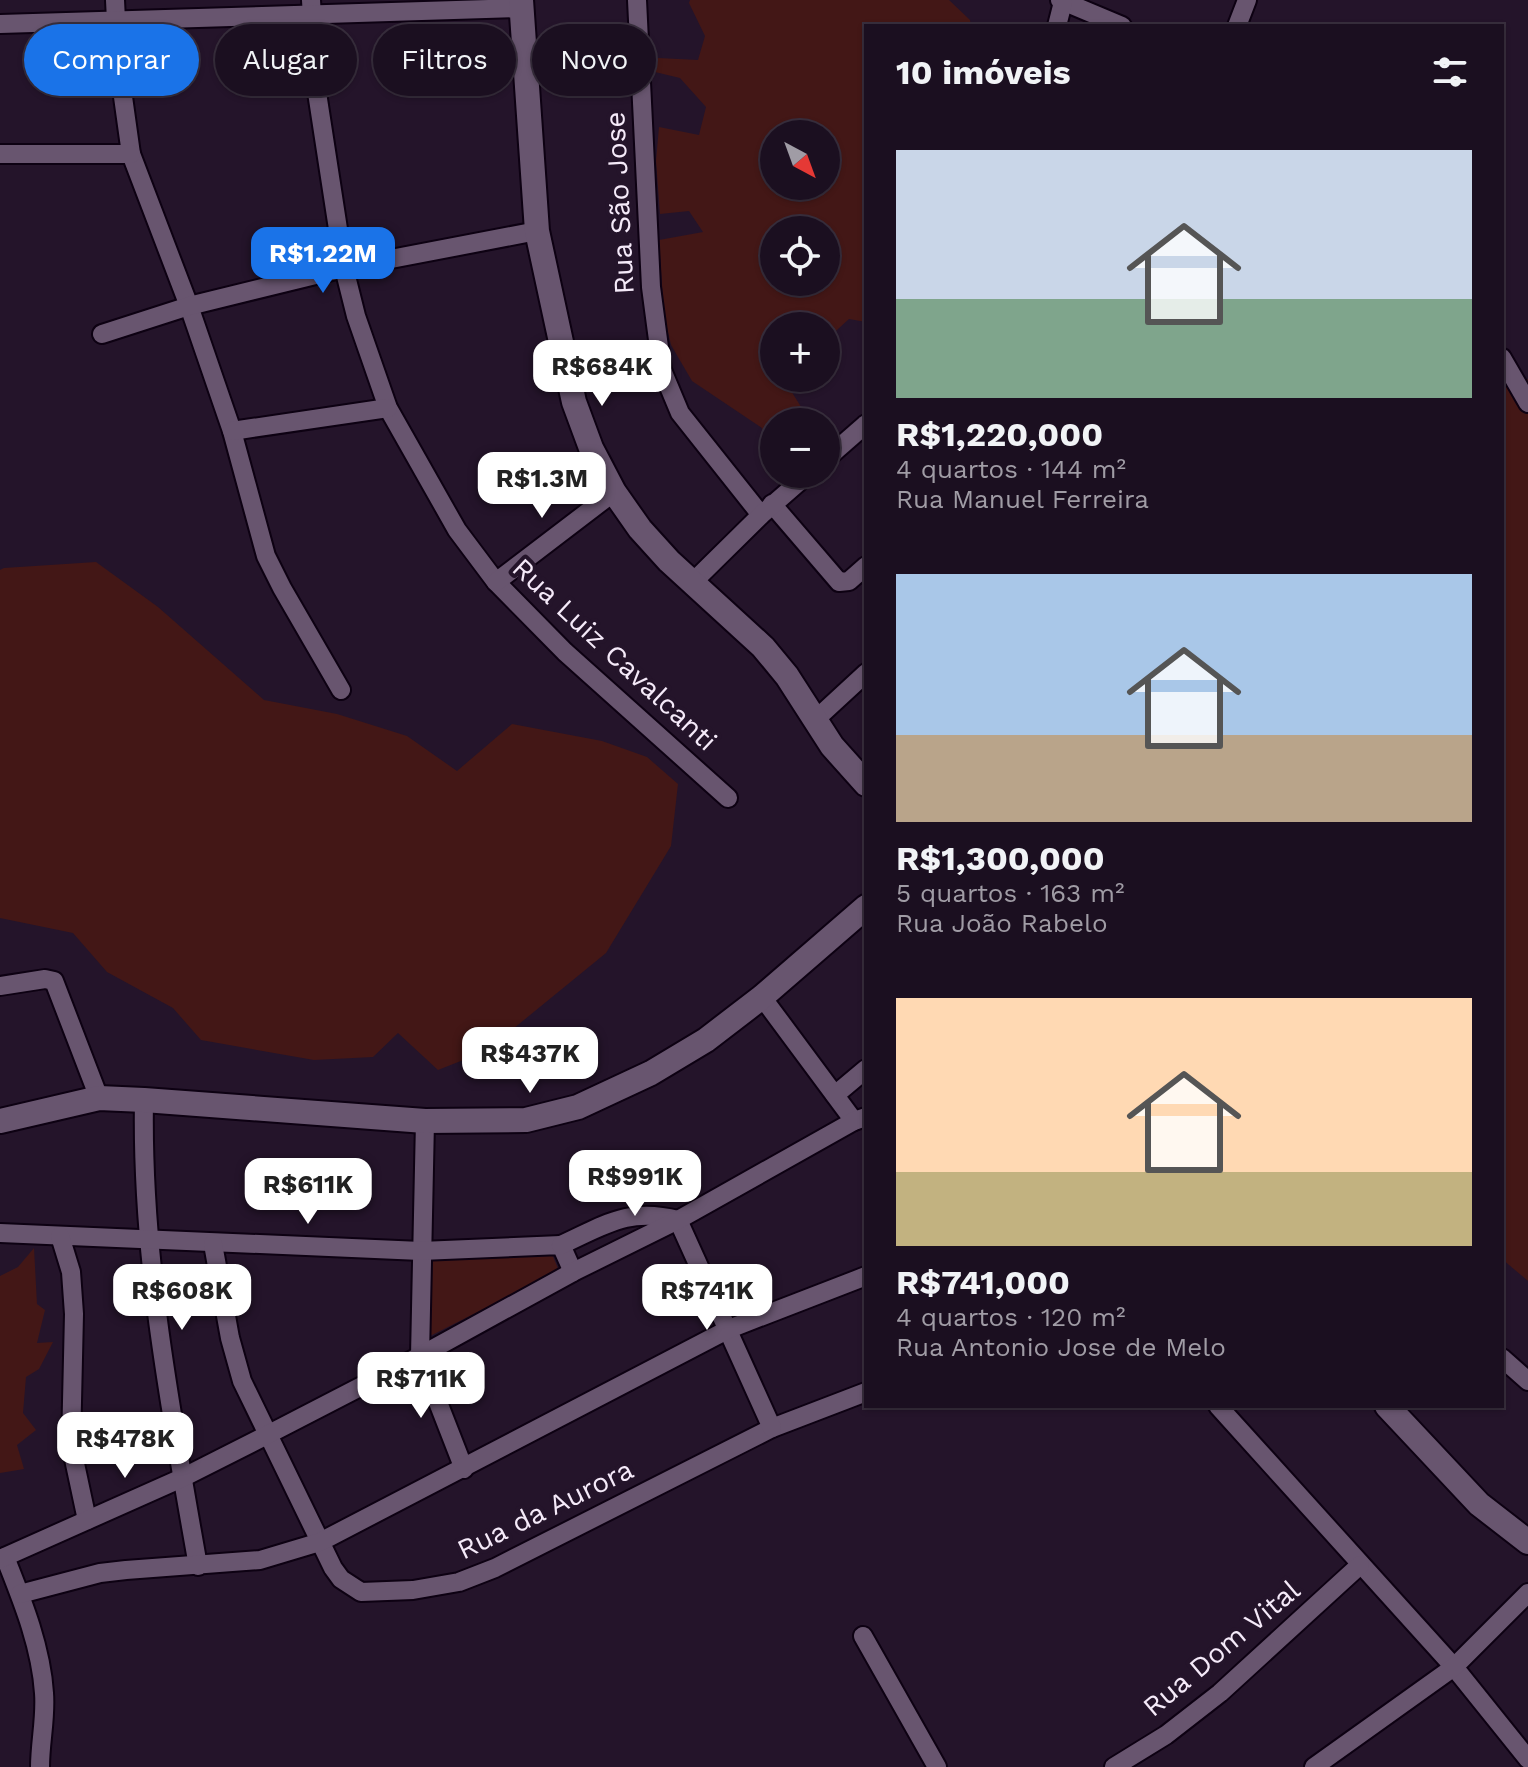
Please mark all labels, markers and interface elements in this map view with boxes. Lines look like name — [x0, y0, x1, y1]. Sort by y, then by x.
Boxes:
chip: Comprar — [24, 24, 199, 96]
chip: Alugar — [215, 24, 357, 96]
chip: Filtros — [373, 24, 516, 96]
chip: Novo — [532, 24, 656, 96]
icon: filters — [1428, 50, 1472, 94]
text: 10 imóveis — [896, 52, 1071, 92]
street label: Rua São Jose — [598, 111, 641, 295]
north arrow — [760, 120, 840, 200]
map controls — [760, 120, 840, 488]
icon: home — [1112, 202, 1256, 346]
button: locate — [760, 216, 840, 296]
pin: R$1.22M — [249, 227, 397, 295]
text: R$1.22M — [269, 238, 377, 268]
button: + — [760, 312, 840, 392]
pin: R$684K — [537, 340, 667, 408]
text: R$684K — [551, 351, 653, 381]
button: − — [760, 408, 840, 488]
text: R$1,220,000 — [896, 414, 1103, 454]
pin: R$1.3M — [477, 452, 607, 520]
text: 4 quartos · 144 m² — [896, 454, 1126, 484]
text: R$1.3M — [496, 463, 588, 493]
text: Rua Manuel Ferreira — [896, 484, 1149, 514]
street label: Rua Luiz Cavalcanti — [506, 551, 724, 757]
icon: home — [1112, 626, 1256, 770]
text: R$1,300,000 — [896, 838, 1105, 878]
text: 5 quartos · 163 m² — [896, 878, 1124, 908]
text: Rua João Rabelo — [896, 908, 1108, 938]
pin: R$437K — [465, 1027, 595, 1095]
text: R$437K — [480, 1038, 580, 1068]
icon: home — [1112, 1050, 1256, 1194]
pin: R$991K — [570, 1150, 700, 1218]
pin: R$611K — [243, 1158, 373, 1226]
text: R$991K — [587, 1161, 683, 1191]
text: R$611K — [263, 1169, 353, 1199]
text: R$741,000 — [896, 1262, 1070, 1302]
pin: R$608K — [117, 1264, 247, 1332]
pin: R$741K — [642, 1264, 772, 1332]
text: R$608K — [131, 1275, 233, 1305]
text: R$741K — [660, 1275, 754, 1305]
text: 4 quartos · 120 m² — [896, 1302, 1126, 1332]
text: Rua Antonio Jose de Melo — [896, 1332, 1226, 1362]
pin: R$711K — [356, 1352, 486, 1420]
text: R$711K — [376, 1363, 466, 1393]
pin: R$478K — [60, 1412, 190, 1480]
text: R$478K — [75, 1423, 175, 1453]
street label: Rua da Aurora — [452, 1453, 639, 1566]
street label: Rua Dom Vital — [1136, 1573, 1307, 1723]

